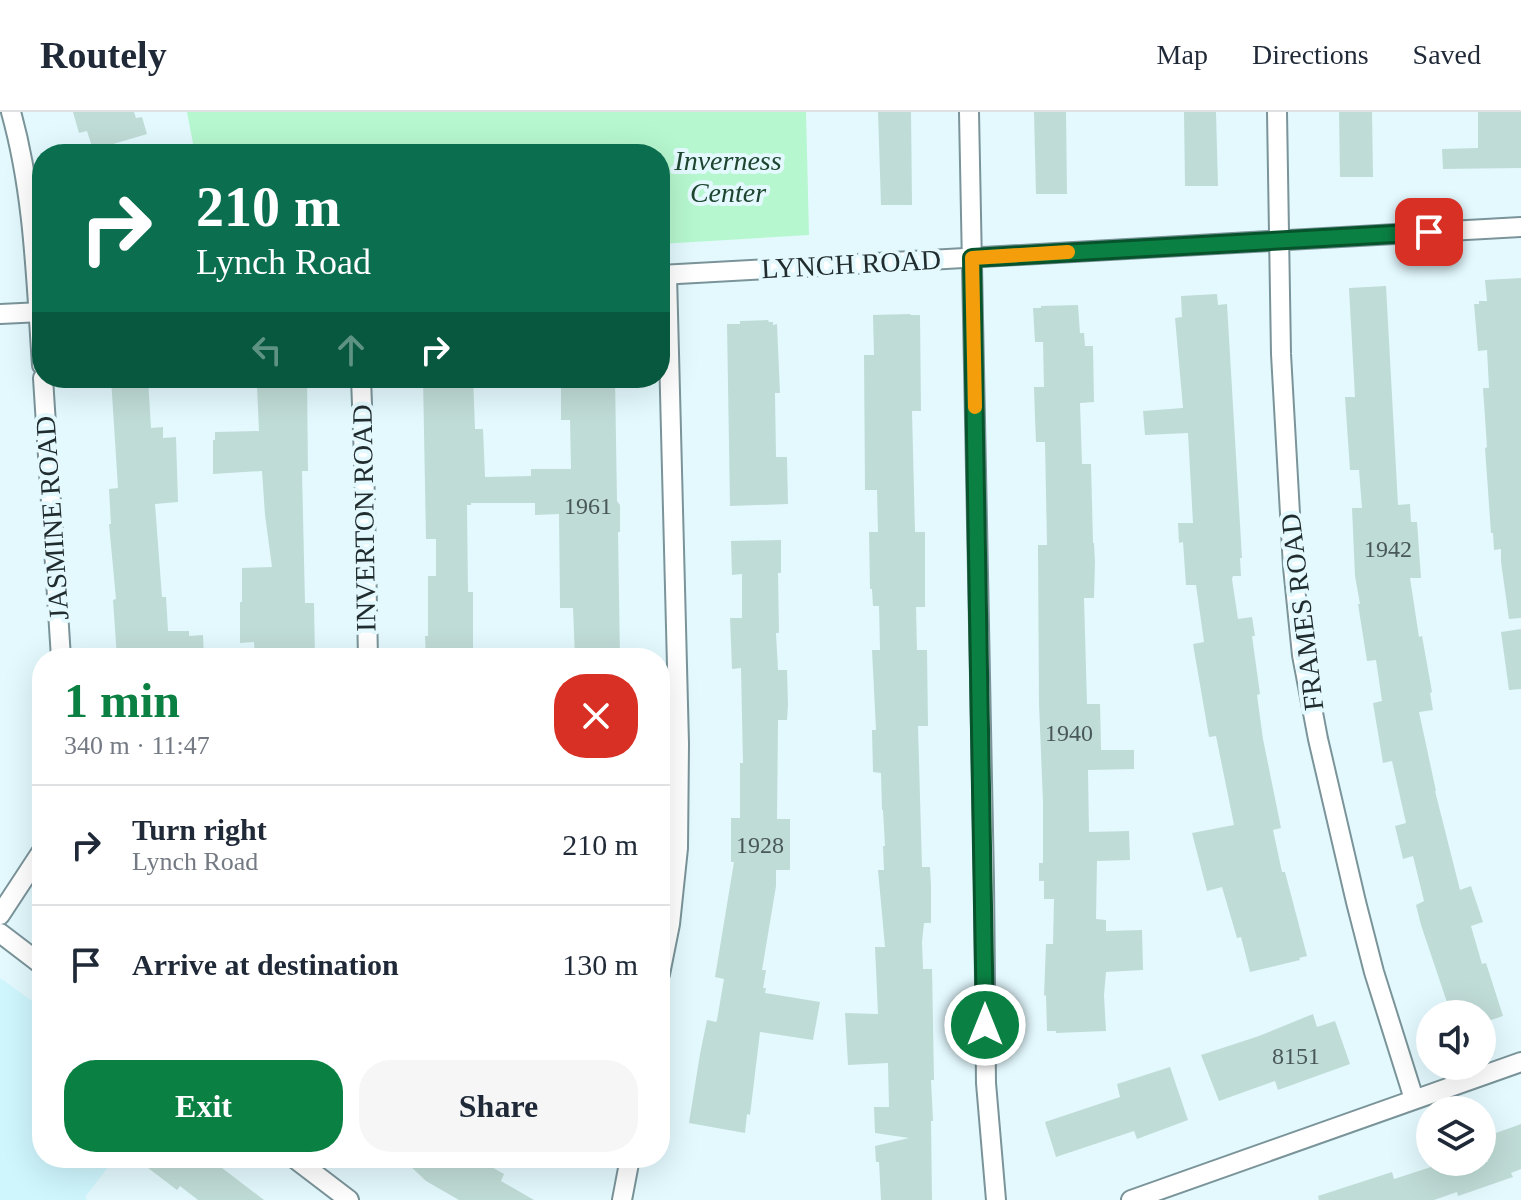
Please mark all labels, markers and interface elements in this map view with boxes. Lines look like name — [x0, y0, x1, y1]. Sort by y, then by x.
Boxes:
text: Routely — [40, 34, 167, 76]
text: Map — [1157, 39, 1208, 70]
text: Directions — [1252, 39, 1369, 70]
text: Saved — [1413, 39, 1481, 70]
park label: Inverness Center — [673, 145, 782, 208]
icon: right — [64, 176, 168, 280]
text: 210 m — [196, 176, 341, 238]
pin — [1395, 198, 1463, 266]
icon: arrive — [1407, 210, 1451, 254]
text: Lynch Road — [196, 242, 371, 282]
street label: LYNCH ROAD — [760, 244, 942, 284]
icon: left — [245, 328, 289, 372]
icon: ahead — [329, 328, 373, 372]
icon: right — [413, 328, 457, 372]
street label: INVERTON ROAD — [347, 404, 381, 632]
street label: JASMINE ROAD — [29, 415, 75, 621]
house number: 1961 — [564, 493, 612, 519]
street label: FRAMES ROAD — [1275, 512, 1329, 712]
house number: 1942 — [1364, 536, 1412, 562]
text: 1 min — [64, 674, 180, 727]
button: close — [554, 674, 638, 758]
house number: 1940 — [1045, 720, 1093, 746]
text: 340 m · 11:47 — [64, 731, 210, 760]
text: Turn right — [132, 813, 267, 846]
icon: right — [64, 823, 108, 867]
text: 210 m — [562, 828, 638, 861]
house number: 1928 — [736, 832, 784, 858]
text: Lynch Road — [132, 847, 258, 876]
icon: arrive — [64, 943, 108, 987]
text: Arrive at destination — [132, 948, 399, 981]
text: 130 m — [562, 948, 638, 981]
position arrow — [943, 983, 1027, 1067]
map controls — [1416, 1000, 1496, 1176]
button: sound — [1416, 1000, 1496, 1080]
house number: 8151 — [1272, 1043, 1320, 1069]
button: Exit — [64, 1060, 343, 1152]
button: Share — [359, 1060, 638, 1152]
button: layers — [1416, 1096, 1496, 1176]

